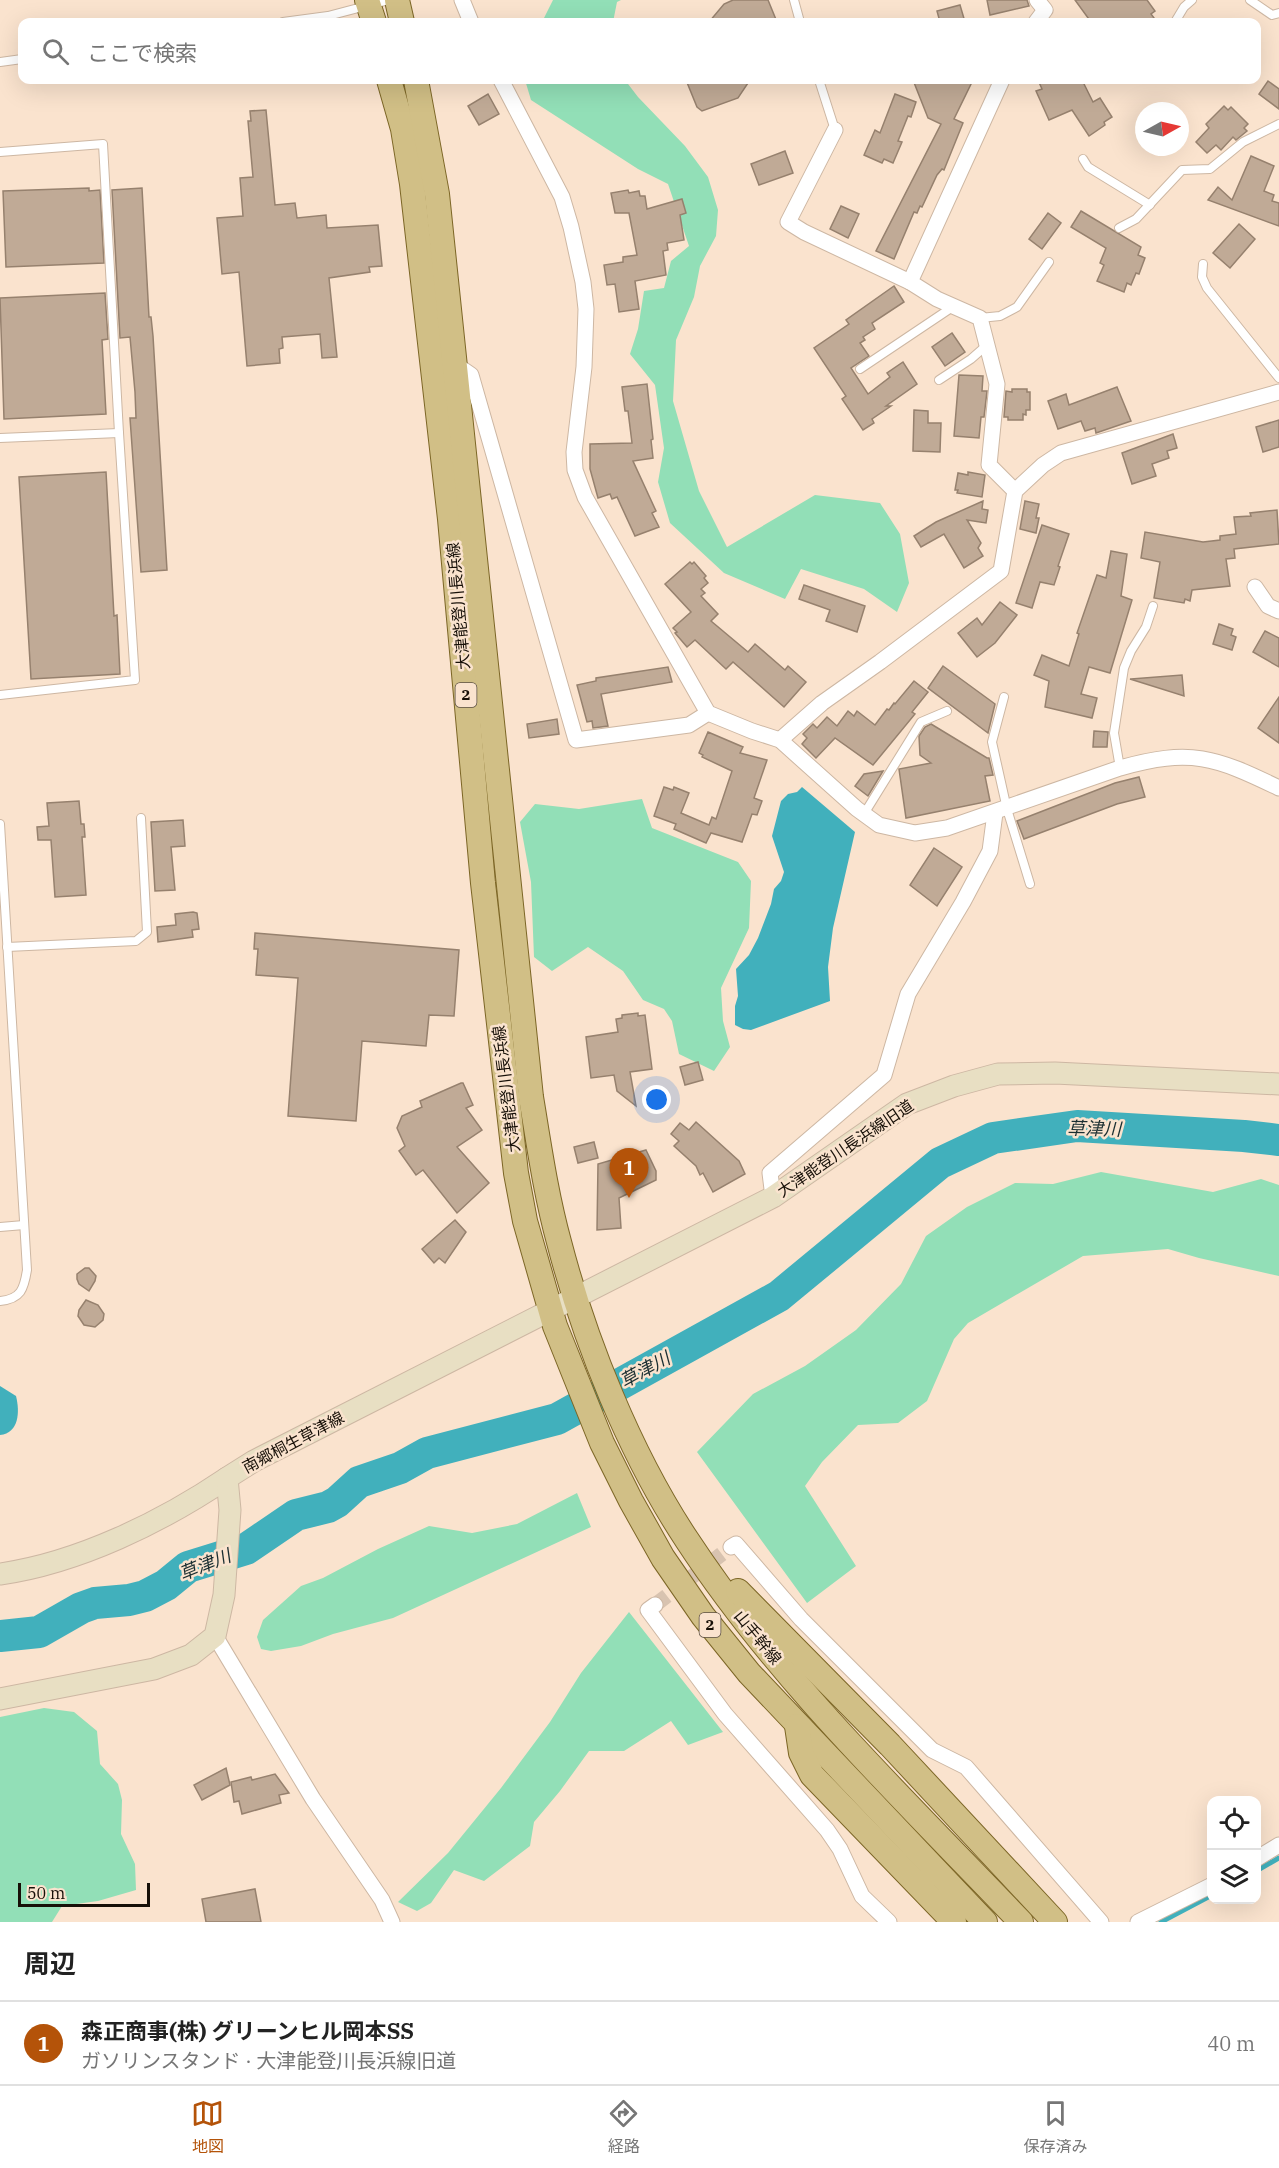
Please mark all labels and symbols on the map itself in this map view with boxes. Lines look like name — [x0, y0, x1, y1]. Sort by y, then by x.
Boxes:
north arrow — [1135, 102, 1189, 156]
street label: 大津能登川長浜線 — [442, 541, 474, 671]
road number: 2 — [456, 683, 476, 707]
street label: 大津能登川長浜線 — [488, 1024, 524, 1154]
your location — [642, 1085, 671, 1114]
street label: 大津能登川長浜線旧道 — [773, 1095, 917, 1201]
water label: 草津川 — [1067, 1117, 1123, 1141]
pin: 1 — [610, 1148, 648, 1198]
water label: 草津川 — [616, 1345, 676, 1393]
street label: 南郷桐生草津線 — [239, 1407, 347, 1477]
water label: 草津川 — [175, 1543, 236, 1585]
street label: 山手幹線 — [730, 1606, 786, 1668]
road number: 2 — [700, 1613, 720, 1637]
scale bar — [18, 1880, 150, 1908]

